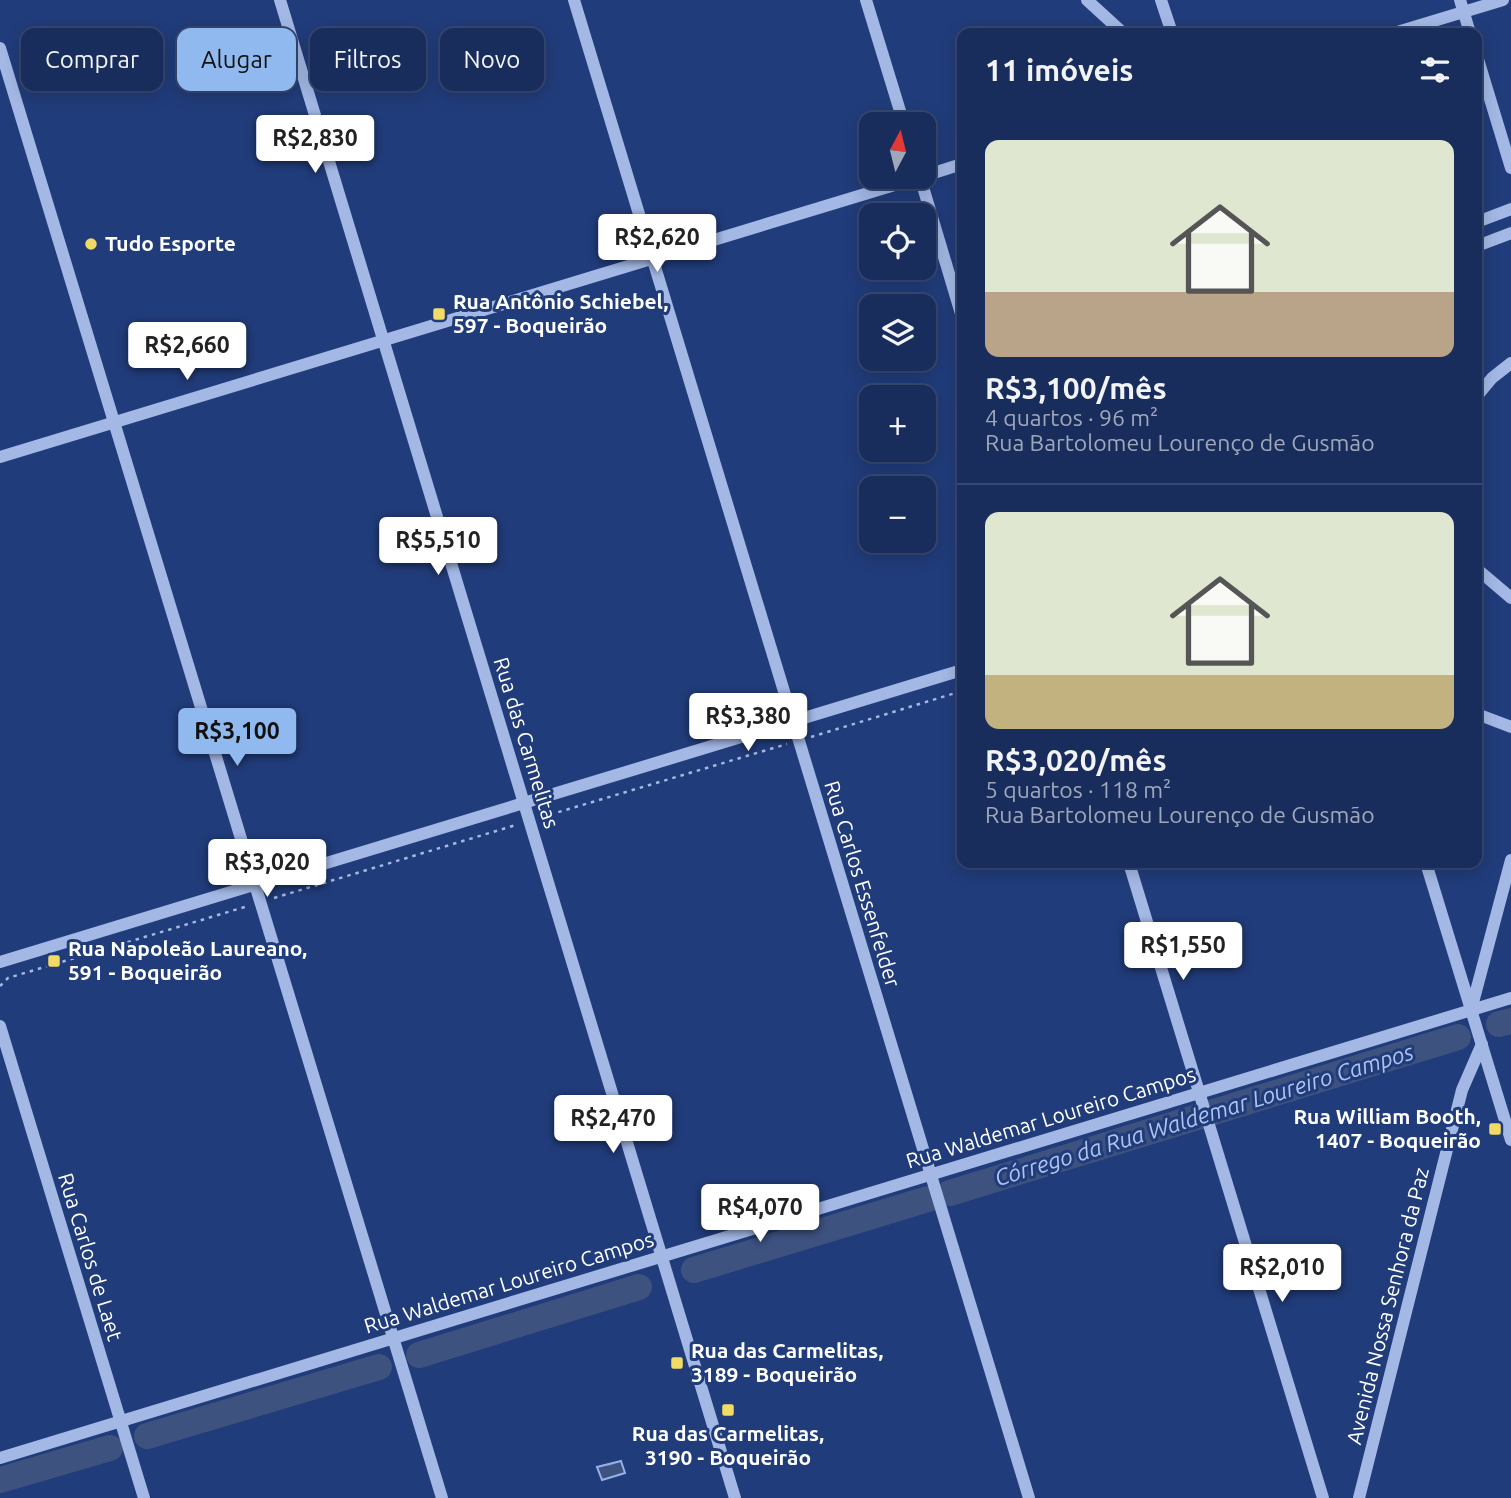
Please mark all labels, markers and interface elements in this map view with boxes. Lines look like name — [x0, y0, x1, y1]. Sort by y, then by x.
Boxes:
chip: Comprar — [21, 28, 163, 91]
chip: Alugar — [177, 28, 296, 91]
chip: Filtros — [310, 28, 426, 91]
chip: Novo — [440, 28, 544, 91]
icon: filters — [1416, 51, 1454, 89]
text: 11 imóveis — [985, 53, 1133, 87]
north arrow — [859, 112, 936, 189]
map controls — [859, 112, 936, 553]
pin: R$2,830 — [250, 116, 380, 175]
text: R$2,830 — [272, 125, 358, 150]
icon: home — [1157, 186, 1283, 312]
button: locate — [859, 203, 936, 280]
pin: R$2,620 — [592, 215, 722, 274]
text: R$2,620 — [614, 224, 700, 249]
place label: Tudo Esporte — [105, 231, 236, 255]
marker: Tudo Esporte — [83, 236, 99, 252]
place label: Rua Antônio Schiebel, 597 - Boqueirão — [453, 289, 669, 337]
button: layers — [859, 294, 936, 371]
marker: Rua Antônio Schiebel, 597 - Boqueirão — [431, 306, 447, 322]
pin: R$2,660 — [122, 322, 252, 382]
text: R$2,660 — [144, 332, 230, 357]
text: R$3,100/mês — [985, 371, 1167, 405]
button: + — [859, 385, 936, 462]
text: 4 quartos · 96 m² — [985, 405, 1158, 430]
text: Rua Bartolomeu Lourenço de Gusmão — [985, 430, 1375, 455]
button: − — [859, 476, 936, 553]
pin: R$5,510 — [373, 518, 503, 577]
text: R$5,510 — [395, 527, 481, 552]
icon: home — [1157, 558, 1283, 684]
street label: Rua das Carmelitas — [489, 654, 564, 831]
pin: R$3,380 — [683, 694, 813, 753]
text: R$3,380 — [705, 703, 791, 728]
pin: R$3,100 — [172, 708, 302, 768]
text: R$3,100 — [194, 718, 280, 743]
text: R$3,020/mês — [985, 743, 1167, 777]
text: 5 quartos · 118 m² — [985, 777, 1171, 802]
street label: Rua Carlos Essenfelder — [820, 778, 906, 990]
text: Rua Bartolomeu Lourenço de Gusmão — [985, 802, 1375, 827]
pin: R$3,020 — [202, 839, 332, 899]
text: R$3,020 — [224, 849, 310, 874]
pin: R$1,550 — [1118, 922, 1248, 982]
text: R$1,550 — [1140, 932, 1226, 957]
place label: Rua Napoleão Laureano, 591 - Boqueirão — [68, 936, 307, 984]
marker: Rua Napoleão Laureano, 591 - Boqueirão — [46, 953, 62, 969]
water label: Córrego da Rua Waldemar Loureiro Campos — [991, 1038, 1417, 1192]
street label: Rua Waldemar Loureiro Campos — [903, 1062, 1199, 1174]
pin: R$2,470 — [548, 1096, 678, 1155]
place label: Rua William Booth, 1407 - Boqueirão — [1294, 1104, 1481, 1152]
text: R$2,470 — [570, 1105, 656, 1130]
marker: Rua William Booth, 1407 - Boqueirão — [1487, 1121, 1503, 1137]
street label: Avenida Nossa Senhora da Paz — [1341, 1165, 1433, 1447]
street label: Rua Carlos de Laet — [54, 1170, 128, 1343]
pin: R$4,070 — [695, 1184, 825, 1244]
text: R$4,070 — [717, 1194, 803, 1219]
street label: Rua Waldemar Loureiro Campos — [361, 1226, 656, 1338]
pin: R$2,010 — [1217, 1244, 1347, 1304]
text: R$2,010 — [1239, 1254, 1325, 1279]
place label: Rua das Carmelitas, 3189 - Boqueirão — [691, 1338, 883, 1386]
marker: Rua das Carmelitas, 3189 - Boqueirão — [669, 1355, 685, 1371]
marker: Rua das Carmelitas, 3190 - Boqueirão — [720, 1402, 736, 1418]
place label: Rua das Carmelitas, 3190 - Boqueirão — [632, 1421, 824, 1469]

